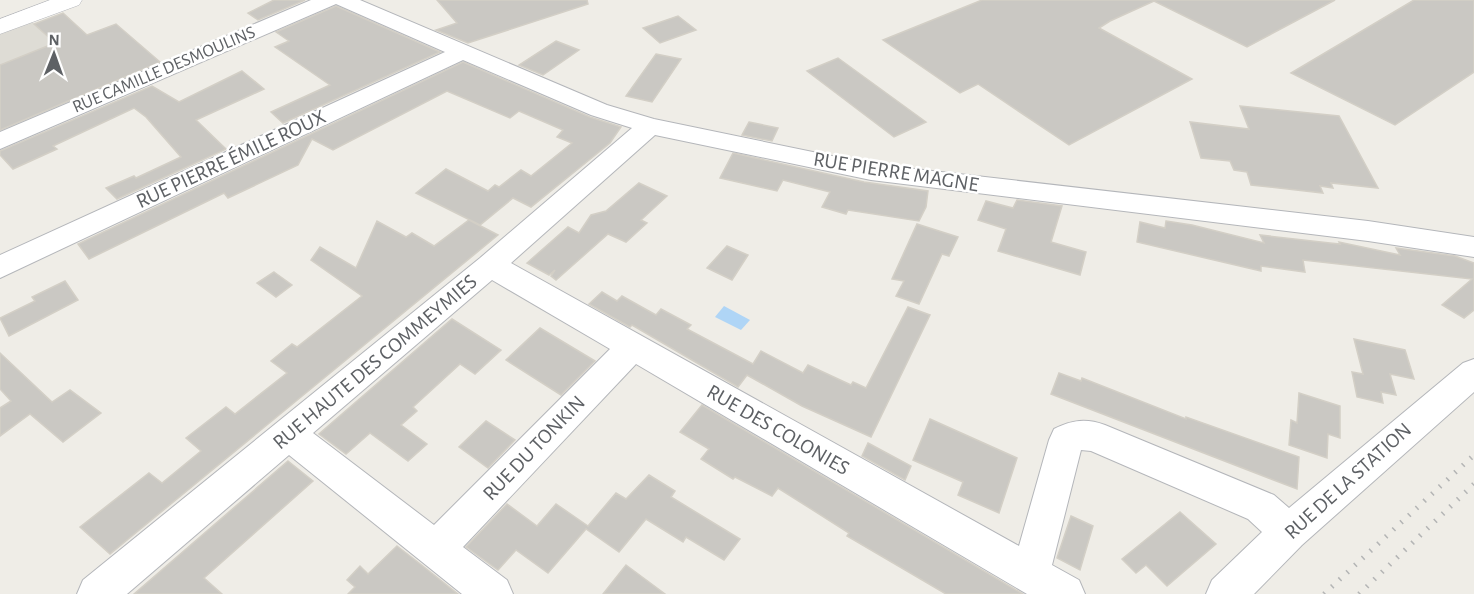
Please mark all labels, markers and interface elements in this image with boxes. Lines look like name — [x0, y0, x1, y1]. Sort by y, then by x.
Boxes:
street label: RUE CAMILLE DESMOULINS — [70, 23, 258, 117]
north arrow — [24, 24, 84, 84]
text: N — [49, 32, 60, 48]
street label: RUE PIERRE ÉMILE ROUX — [132, 104, 329, 212]
street label: RUE PIERRE MAGNE — [812, 149, 980, 195]
street label: RUE HAUTE DES COMMEYMIES — [269, 271, 481, 453]
street label: RUE DES COLONIES — [703, 381, 853, 479]
street label: RUE DU TONKIN — [479, 392, 589, 504]
street label: RUE DE LA STATION — [1281, 419, 1415, 543]

